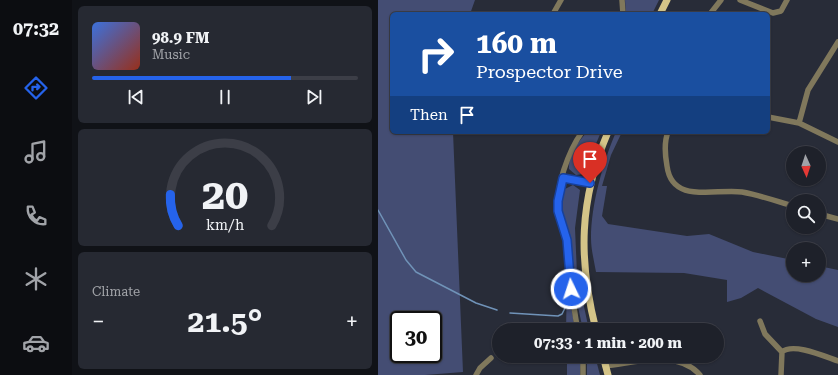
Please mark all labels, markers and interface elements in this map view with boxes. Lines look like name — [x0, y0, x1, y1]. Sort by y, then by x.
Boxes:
text: 07:32 — [13, 18, 59, 39]
text: 160 m — [476, 27, 557, 60]
icon: right — [410, 28, 462, 80]
text: 98.9 FM — [152, 29, 209, 47]
text: Music — [152, 47, 190, 62]
text: Prospector Drive — [476, 61, 623, 82]
icon: directions — [22, 74, 50, 102]
icon: previous — [125, 86, 147, 108]
icon: pause — [214, 86, 236, 108]
icon: next — [303, 86, 325, 108]
icon: arrive — [456, 104, 478, 126]
text: Then — [410, 106, 448, 124]
icon: music — [22, 138, 50, 166]
pin — [573, 142, 607, 183]
north arrow — [786, 146, 826, 186]
map controls — [786, 146, 826, 282]
icon: arrive — [579, 148, 601, 170]
text: 20 — [202, 169, 248, 218]
button: search — [786, 194, 826, 234]
icon: phone — [22, 202, 50, 230]
text: km/h — [206, 216, 244, 232]
button: + — [786, 242, 826, 282]
icon: climate — [22, 265, 50, 293]
position arrow — [550, 268, 592, 310]
text: Climate — [92, 284, 140, 299]
text: 21.5° — [188, 304, 262, 339]
text: − — [92, 309, 104, 334]
text: + — [346, 309, 358, 334]
speed limit sign: 30 — [390, 311, 442, 363]
icon: car — [22, 329, 50, 357]
text: 07:33 · 1 min · 200 m — [534, 334, 682, 352]

